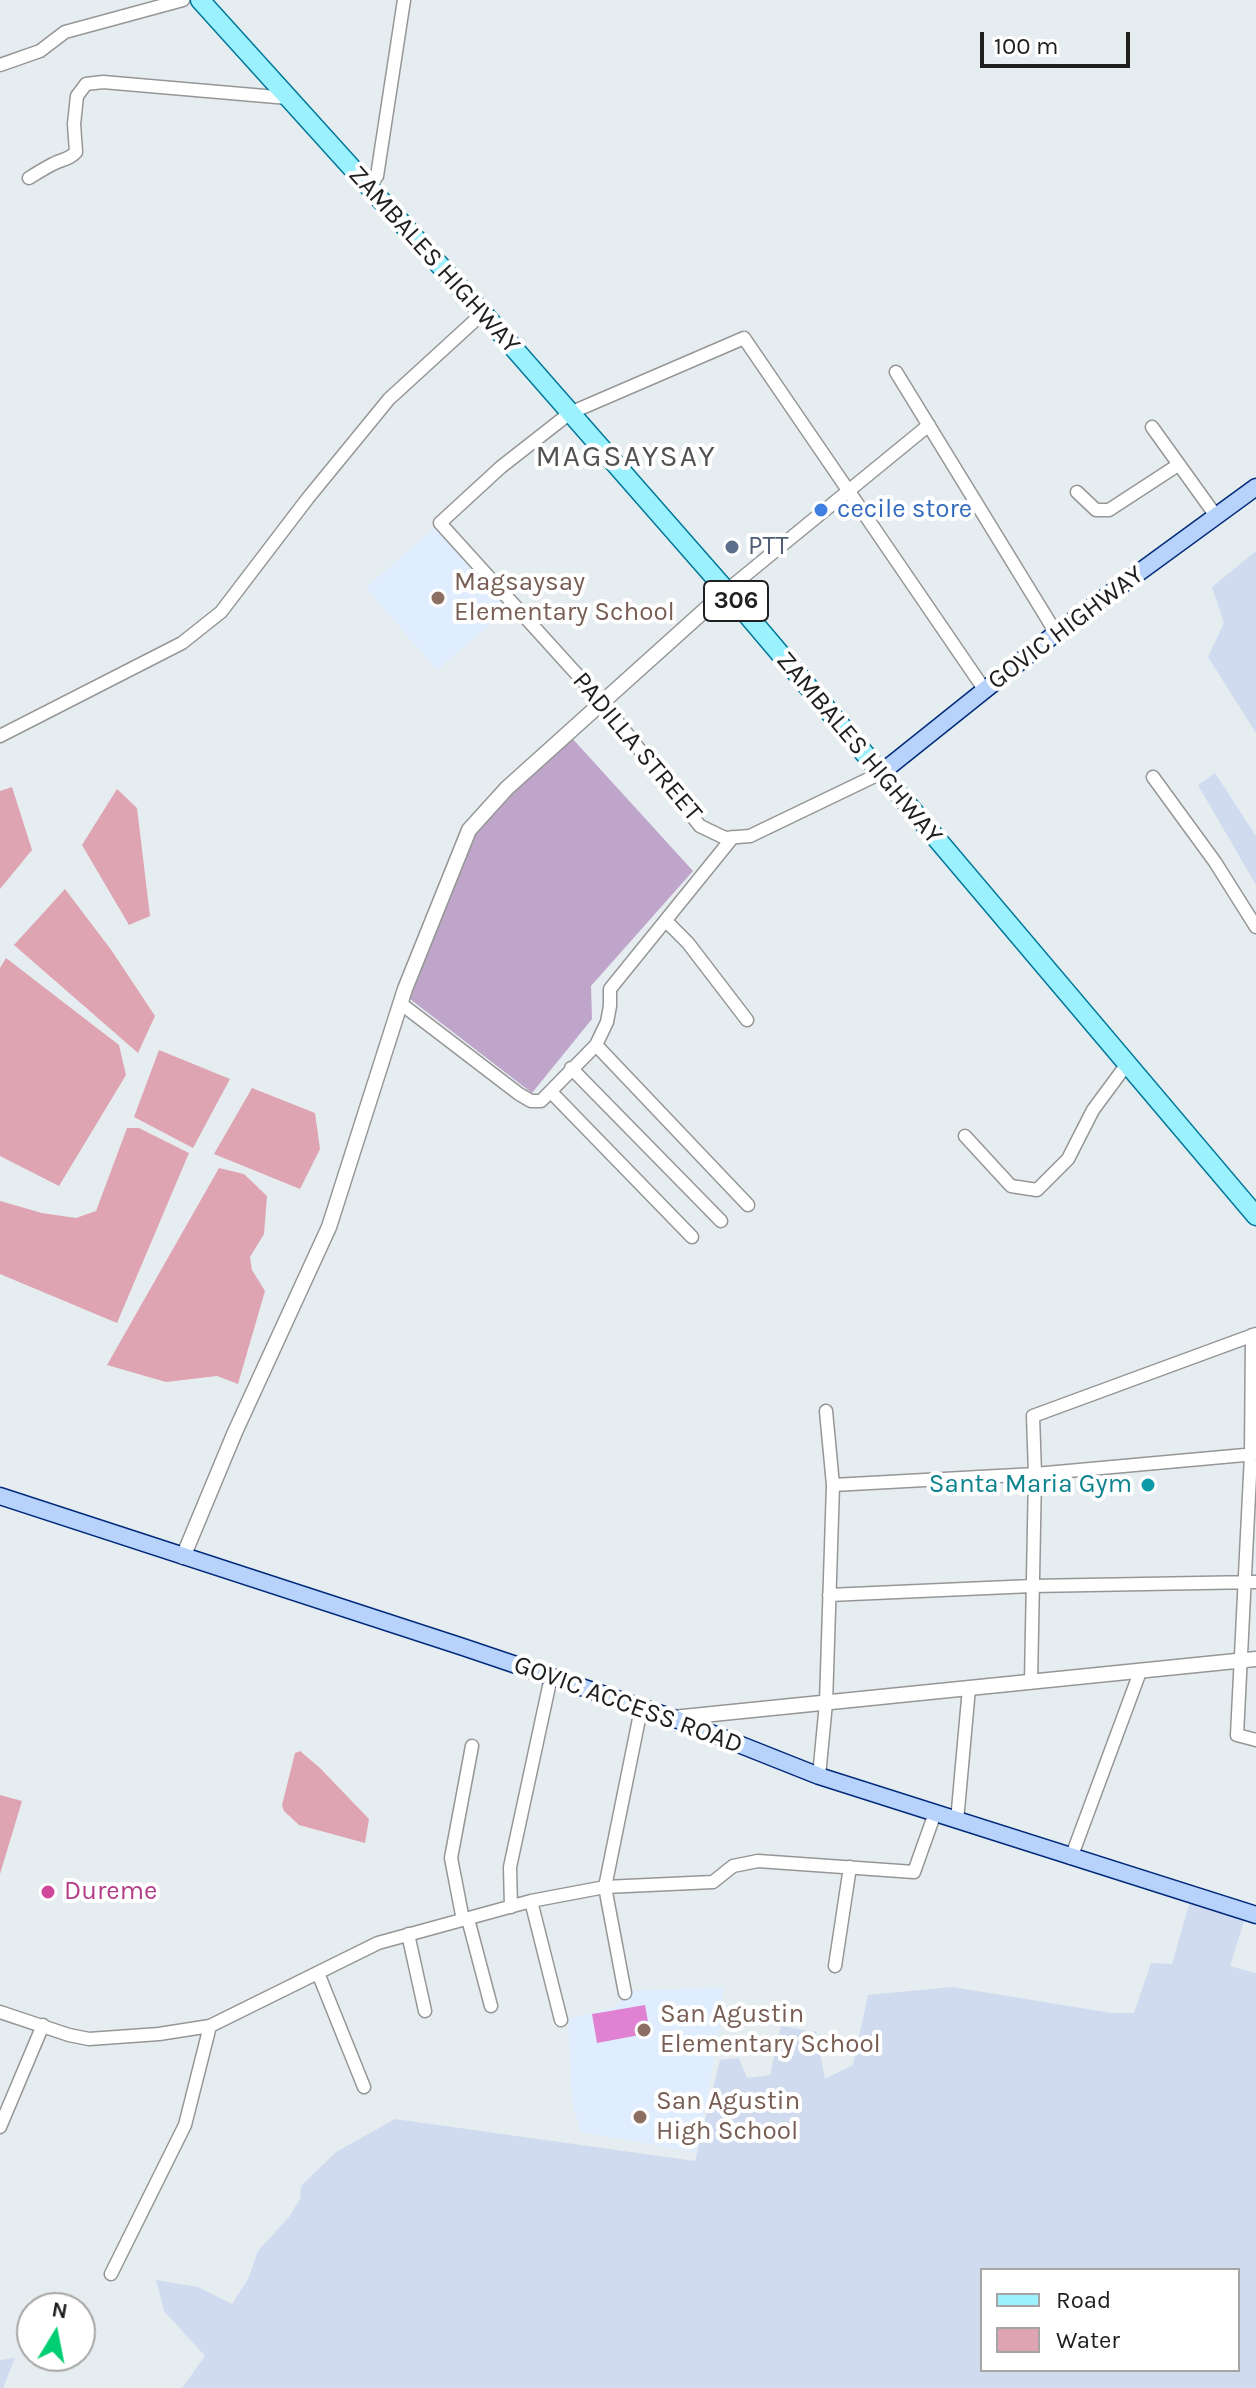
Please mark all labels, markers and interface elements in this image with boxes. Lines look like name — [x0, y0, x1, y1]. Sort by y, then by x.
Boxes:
scale bar — [984, 16, 1134, 66]
text: 100 m — [994, 32, 1059, 60]
street label: ZAMBALES HIGHWAY — [342, 160, 526, 360]
district label: MAGSAYSAY — [535, 439, 717, 475]
place label: cecile store — [837, 494, 972, 526]
marker: cecile store — [812, 501, 830, 519]
place label: PTT — [748, 531, 788, 563]
marker: PTT — [723, 538, 741, 556]
street label: GOVIC HIGHWAY — [982, 559, 1150, 697]
place label: Magsaysay Elementary School — [454, 567, 675, 628]
road number: 306 — [704, 581, 768, 621]
marker: Magsaysay Elementary School — [429, 589, 447, 607]
street label: ZAMBALES HIGHWAY — [769, 645, 949, 851]
street label: PADILLA STREET — [566, 666, 708, 828]
place label: Santa Maria Gym — [929, 1469, 1132, 1501]
marker: Santa Maria Gym — [1139, 1476, 1157, 1494]
street label: GOVIC ACCESS ROAD — [509, 1649, 747, 1761]
place label: Dureme — [64, 1876, 157, 1908]
marker: Dureme — [39, 1883, 57, 1901]
place label: San Agustin Elementary School — [660, 1999, 881, 2060]
marker: San Agustin Elementary School — [635, 2021, 653, 2039]
place label: San Agustin High School — [656, 2086, 800, 2148]
marker: San Agustin High School — [631, 2108, 649, 2126]
legend — [980, 2268, 1240, 2372]
text: Road — [1056, 2286, 1111, 2314]
north arrow — [16, 2292, 96, 2372]
text: N — [50, 2296, 70, 2325]
text: Water — [1056, 2326, 1120, 2354]

